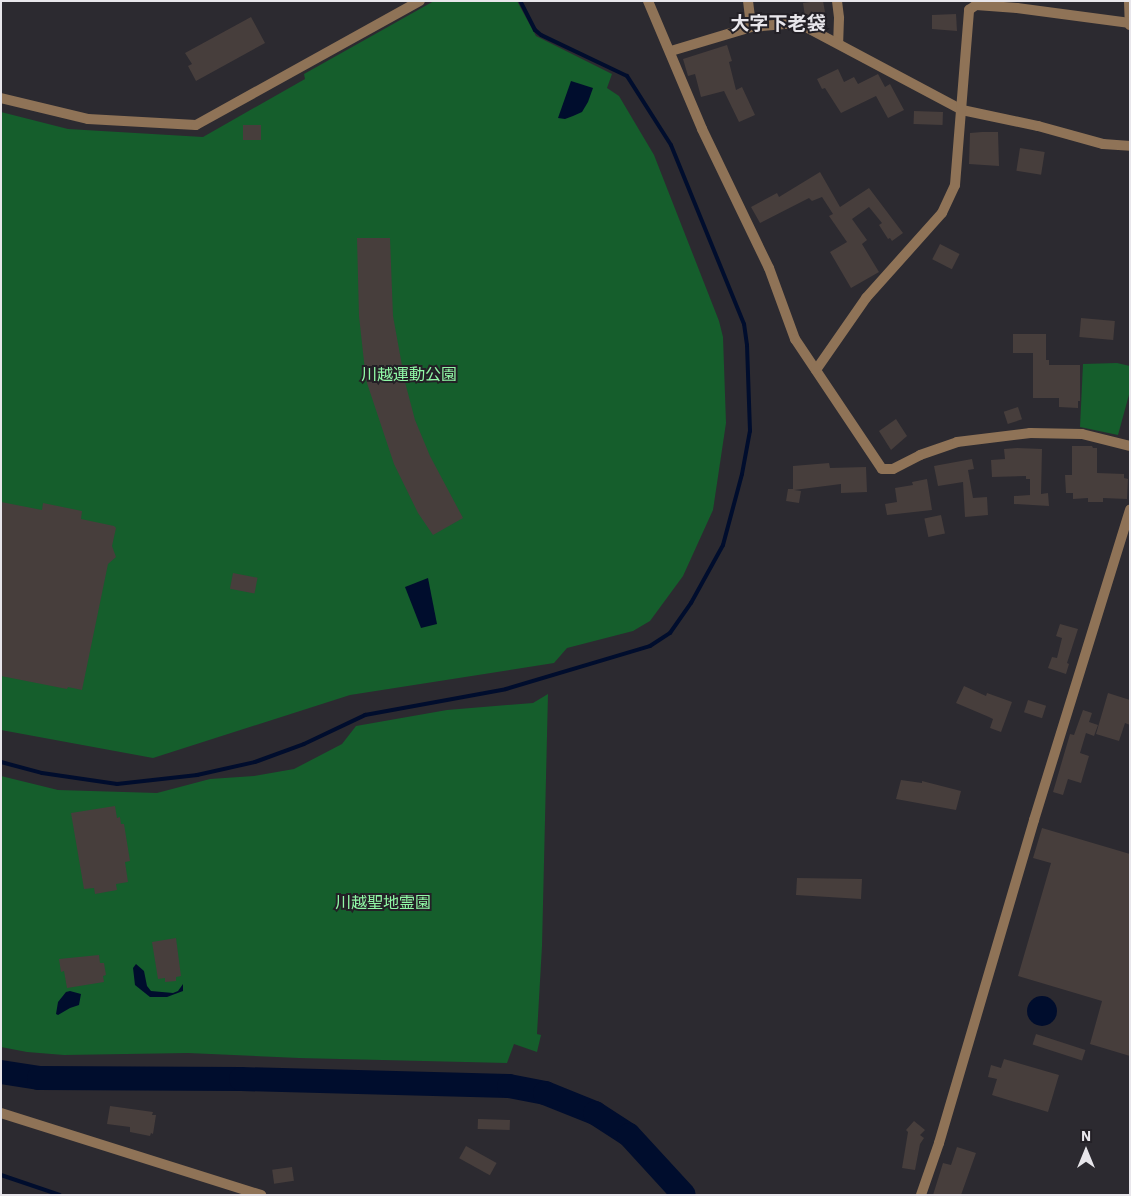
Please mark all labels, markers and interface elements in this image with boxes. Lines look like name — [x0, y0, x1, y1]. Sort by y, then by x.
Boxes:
district label: 大字下老袋 — [731, 13, 825, 35]
park label: 川越運動公園 — [361, 364, 457, 384]
park label: 川越聖地霊園 — [335, 892, 431, 912]
north arrow — [1061, 1126, 1111, 1176]
text: N — [1081, 1127, 1091, 1145]

